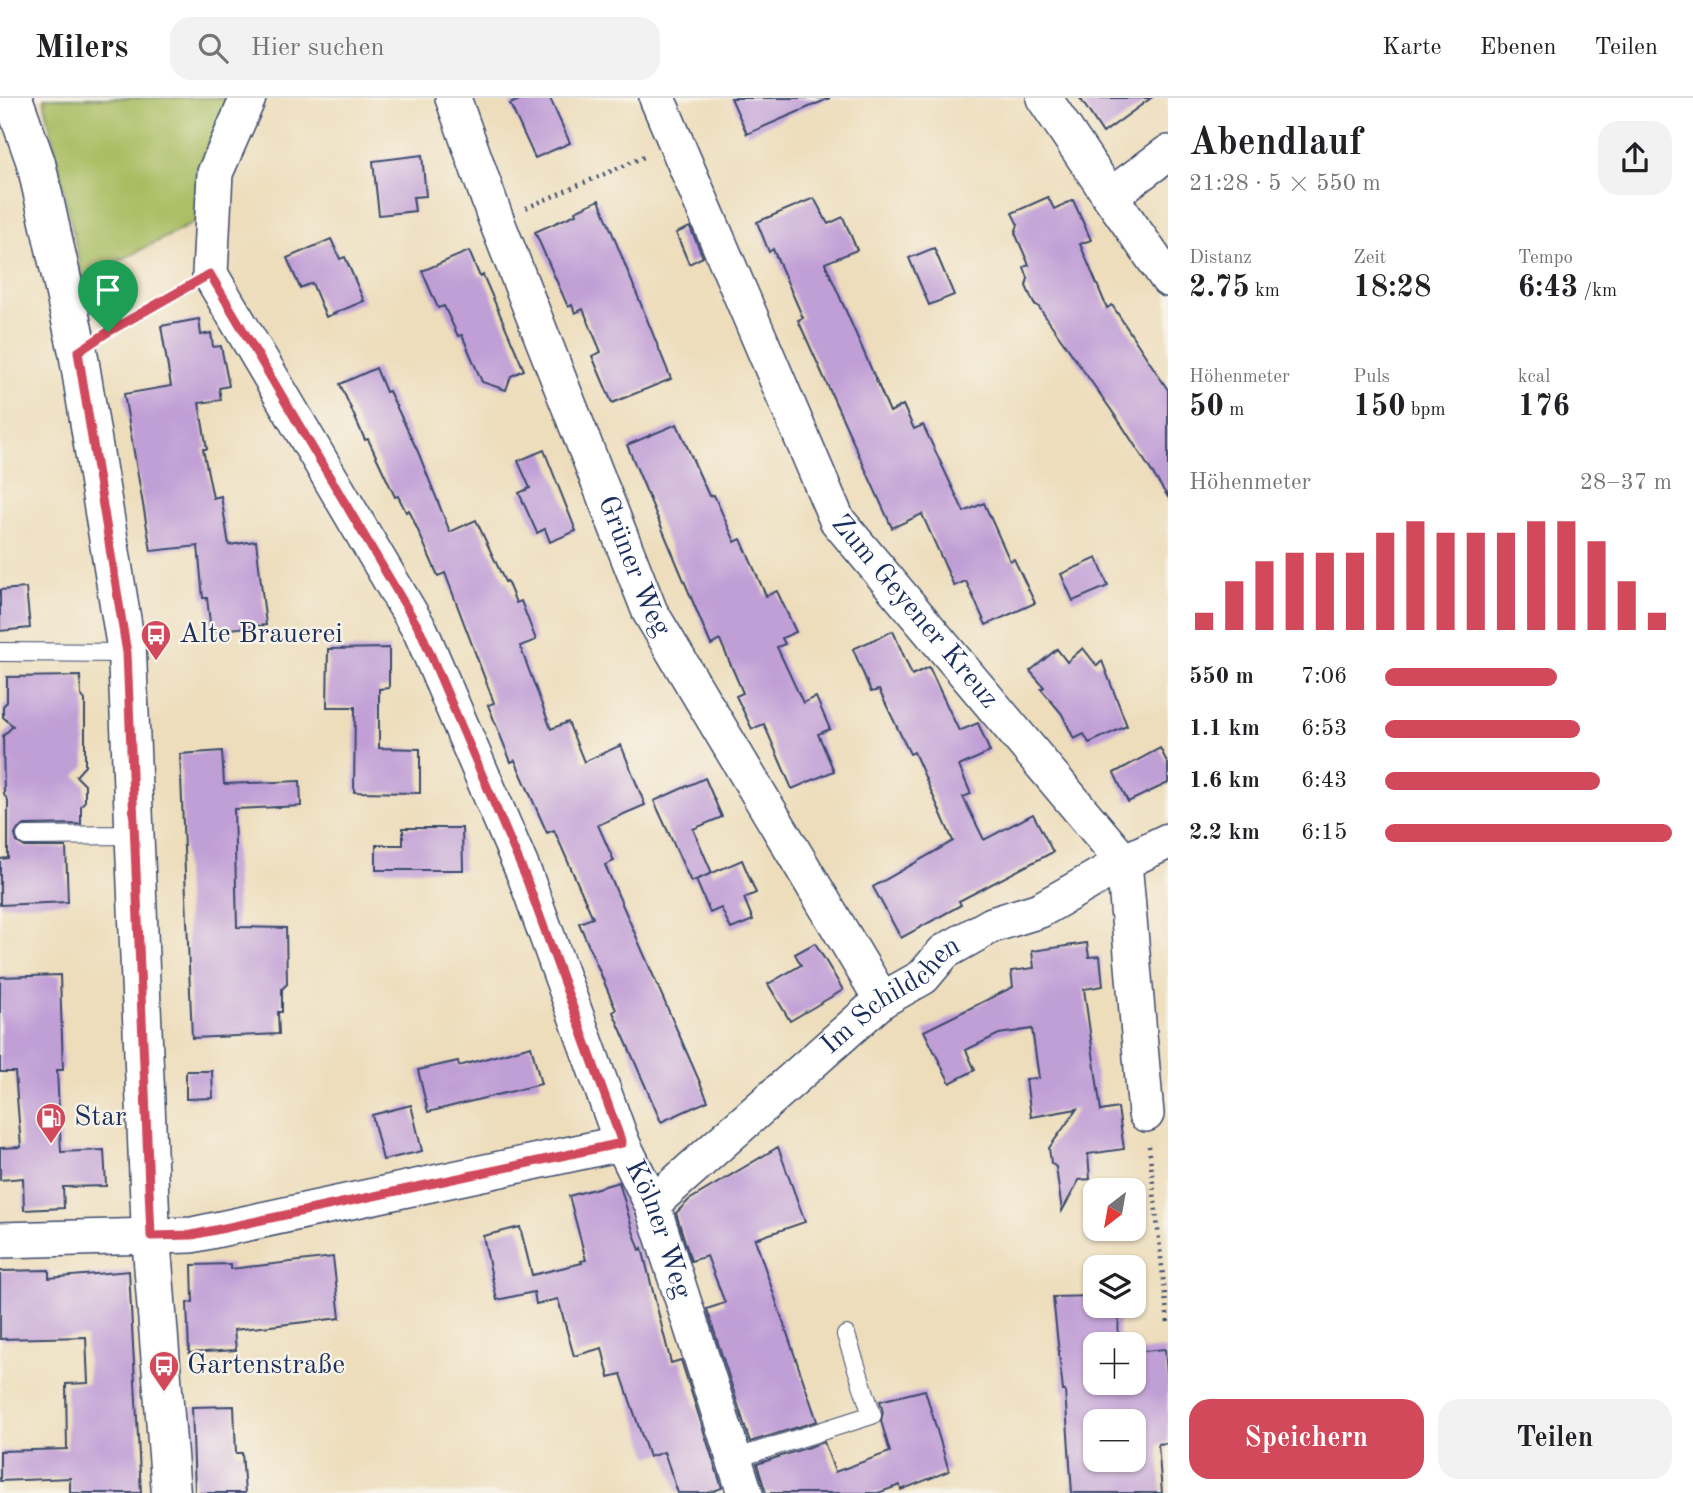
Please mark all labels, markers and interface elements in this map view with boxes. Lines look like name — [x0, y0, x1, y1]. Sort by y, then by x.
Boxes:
search box — [170, 17, 660, 80]
icon: search — [194, 29, 232, 67]
text: Milers — [35, 32, 128, 65]
text: Hier suchen — [250, 35, 384, 61]
text: Karte — [1382, 36, 1442, 60]
text: Ebenen — [1480, 36, 1556, 60]
text: Teilen — [1594, 36, 1658, 60]
button: share — [1598, 121, 1672, 195]
text: Abendlauf — [1189, 125, 1362, 163]
text: 21:28 · 5 × 550 m — [1189, 172, 1381, 195]
text: Distanz — [1189, 249, 1252, 268]
text: Zeit — [1353, 249, 1386, 268]
text: Tempo — [1518, 249, 1573, 268]
pin — [78, 260, 138, 332]
icon: arrive — [89, 271, 127, 309]
text: 2.75 — [1189, 273, 1250, 303]
text: 18:28 — [1353, 273, 1431, 303]
text: 6:43 — [1518, 273, 1578, 303]
text: km — [1250, 282, 1280, 301]
text: /km — [1578, 282, 1617, 301]
text: Höhenmeter — [1189, 368, 1290, 387]
text: Puls — [1353, 368, 1390, 387]
text: kcal — [1518, 368, 1550, 387]
text: 50 — [1189, 392, 1224, 422]
text: 150 — [1353, 392, 1406, 422]
text: 176 — [1518, 392, 1570, 422]
text: m — [1224, 401, 1244, 420]
text: bpm — [1406, 401, 1446, 420]
text: Höhenmeter — [1189, 471, 1311, 494]
text: 28–37 m — [1580, 471, 1672, 494]
street label: Grüner Weg — [592, 492, 675, 642]
street label: Zum Geyener Kreuz — [825, 510, 1003, 714]
bus stop icon: Alte Brauerei — [139, 618, 173, 662]
place label: Alte Brauerei — [179, 621, 343, 649]
text: 550 m — [1189, 665, 1254, 688]
text: 7:06 — [1301, 665, 1347, 688]
text: 1.1 km — [1189, 717, 1260, 740]
text: 6:53 — [1301, 717, 1347, 740]
text: 1.6 km — [1189, 769, 1260, 792]
text: 6:43 — [1301, 769, 1347, 792]
text: 2.2 km — [1189, 821, 1260, 844]
text: 6:15 — [1301, 821, 1347, 844]
street label: Im Schildchen — [817, 932, 965, 1060]
fuel station icon: Star — [34, 1101, 68, 1145]
place label: Star — [74, 1104, 126, 1132]
street label: Kölner Weg — [619, 1156, 696, 1302]
north arrow — [1083, 1178, 1146, 1241]
map controls — [1083, 1178, 1146, 1472]
button: layers — [1083, 1255, 1146, 1318]
button: + — [1083, 1332, 1146, 1395]
bus stop icon: Gartenstraße — [147, 1349, 181, 1393]
place label: Gartenstraße — [187, 1352, 345, 1380]
button: Speichern — [1189, 1399, 1424, 1479]
button: Teilen — [1438, 1399, 1672, 1479]
button: − — [1083, 1409, 1146, 1472]

